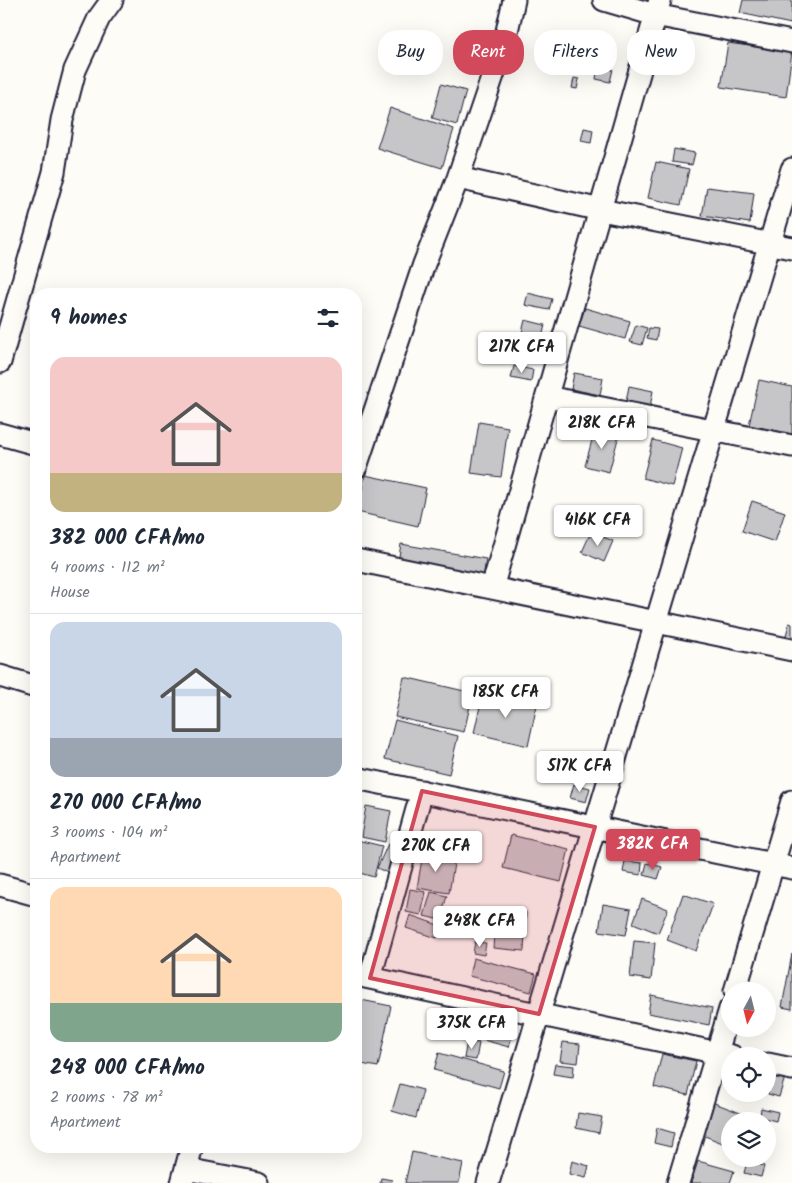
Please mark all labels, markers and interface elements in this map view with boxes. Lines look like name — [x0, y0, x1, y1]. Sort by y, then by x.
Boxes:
chip: Buy — [378, 30, 443, 75]
chip: Rent — [453, 30, 524, 75]
chip: Filters — [534, 30, 617, 75]
chip: New — [627, 30, 695, 75]
text: 9 homes — [50, 302, 127, 335]
icon: filters — [314, 304, 342, 332]
pin: 217K CFA — [470, 332, 574, 374]
text: 217K CFA — [489, 335, 555, 360]
icon: home — [151, 389, 241, 479]
pin: 218K CFA — [550, 408, 654, 450]
text: 218K CFA — [568, 411, 636, 436]
pin: 416K CFA — [546, 504, 650, 547]
text: 416K CFA — [565, 508, 631, 533]
text: 382 000 CFA/mo — [50, 522, 205, 555]
text: 4 rooms · 112 m² — [50, 555, 165, 580]
text: House — [50, 580, 90, 605]
icon: home — [151, 655, 241, 745]
pin: 185K CFA — [454, 676, 558, 719]
text: 185K CFA — [473, 680, 539, 705]
pin: 517K CFA — [528, 750, 632, 793]
text: 517K CFA — [548, 754, 612, 779]
text: 270 000 CFA/mo — [50, 787, 202, 820]
text: 3 rooms · 104 m² — [50, 820, 167, 845]
pin: 382K CFA — [601, 828, 705, 871]
pin: 270K CFA — [384, 830, 488, 873]
text: 382K CFA — [617, 832, 689, 857]
text: 270K CFA — [401, 834, 471, 859]
text: Apartment — [50, 845, 121, 870]
pin: 248K CFA — [428, 906, 532, 948]
text: 248K CFA — [444, 909, 516, 934]
icon: home — [151, 920, 241, 1010]
north arrow — [721, 982, 776, 1038]
map controls — [721, 982, 776, 1167]
pin: 375K CFA — [420, 1008, 524, 1050]
text: 375K CFA — [438, 1011, 506, 1036]
button: locate — [721, 1047, 776, 1102]
text: 248 000 CFA/mo — [50, 1052, 205, 1085]
text: 2 rooms · 78 m² — [50, 1085, 163, 1110]
text: Apartment — [50, 1110, 121, 1135]
button: layers — [721, 1112, 776, 1167]

